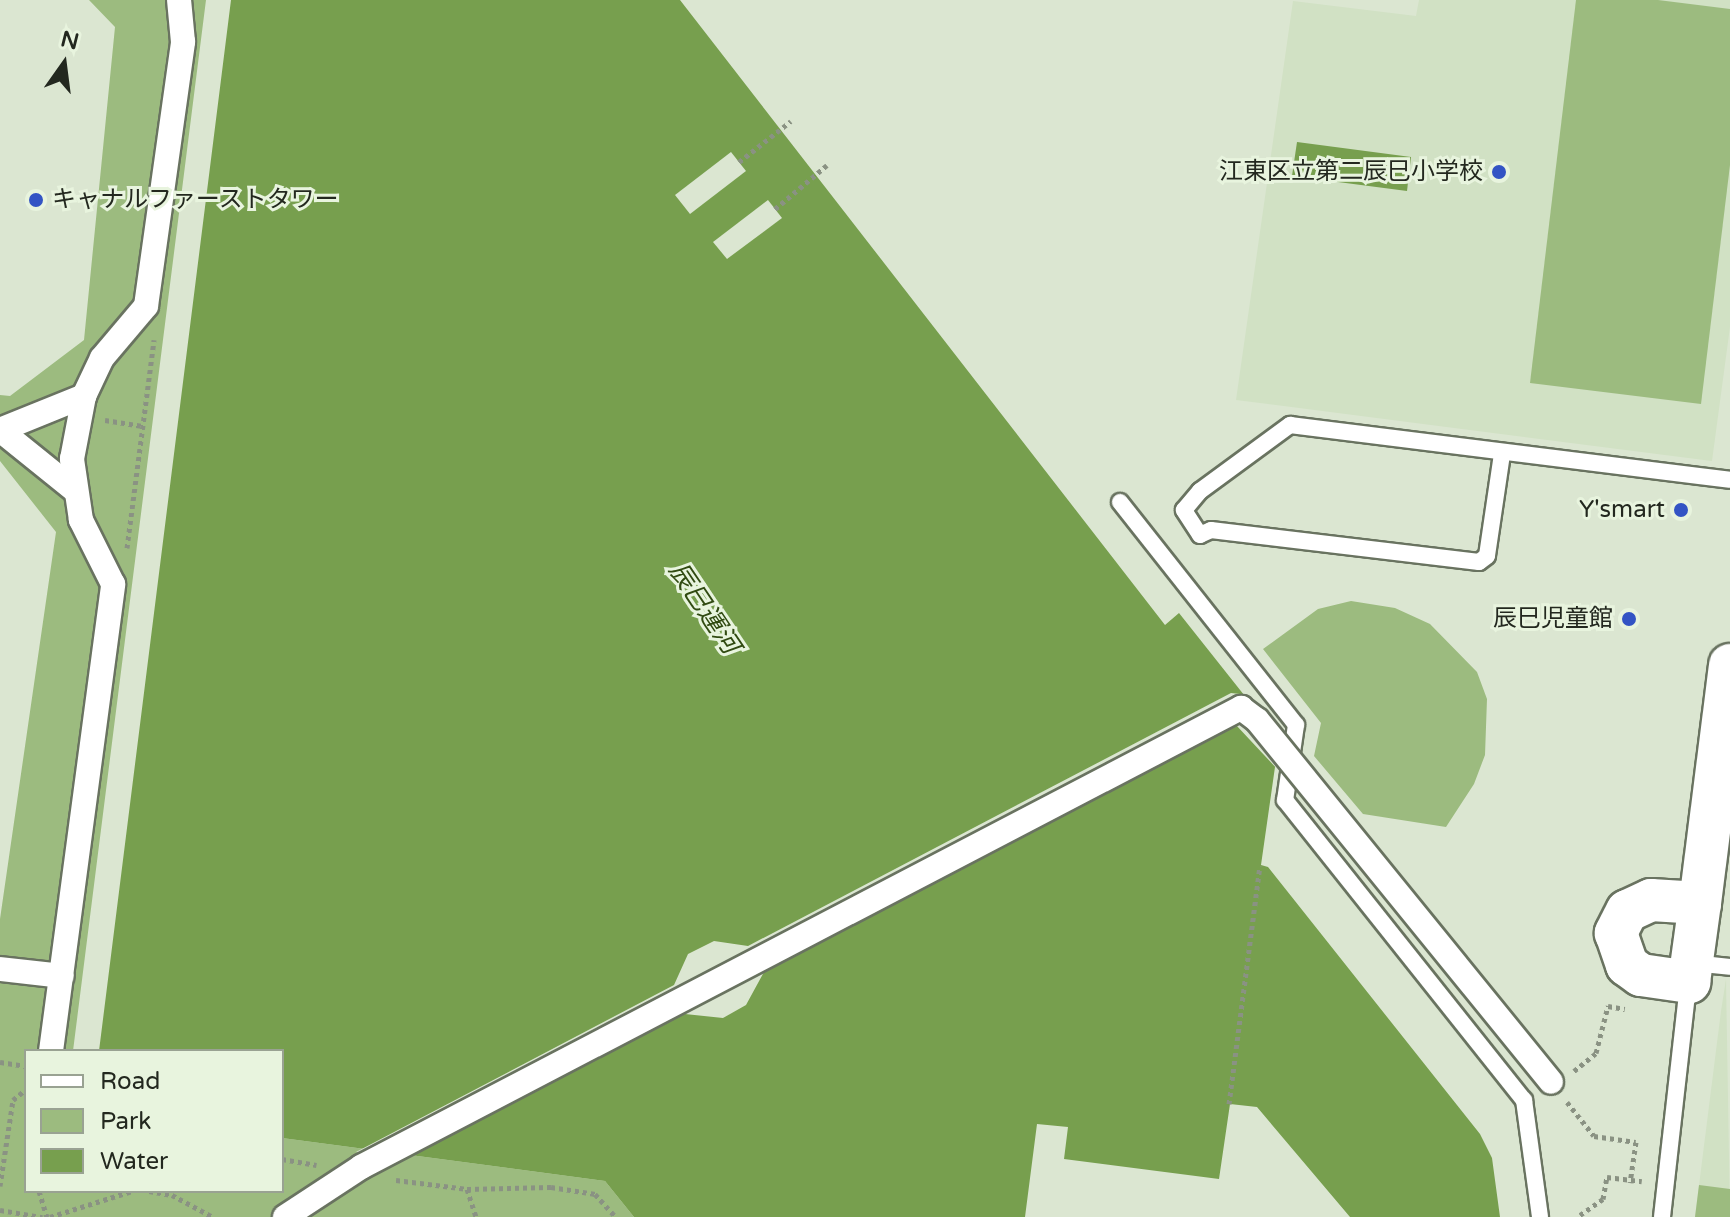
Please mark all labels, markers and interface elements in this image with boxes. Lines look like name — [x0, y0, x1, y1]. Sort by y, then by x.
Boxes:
north arrow — [24, 24, 104, 104]
text: N — [58, 26, 82, 55]
place label: 江東区立第二辰巳小学校 — [1219, 158, 1483, 186]
marker: 江東区立第二辰巳小学校 — [1490, 163, 1508, 181]
place label: キャナルファーストタワー — [52, 186, 340, 214]
marker: キャナルファーストタワー — [27, 191, 45, 209]
place label: Y'smart — [1579, 496, 1665, 524]
marker: Y'smart — [1672, 501, 1690, 519]
water label: 辰巳運河 — [662, 556, 746, 660]
place label: 辰巳児童館 — [1493, 605, 1613, 633]
marker: 辰巳児童館 — [1620, 610, 1638, 628]
legend — [24, 1049, 284, 1193]
text: Road — [100, 1067, 160, 1096]
text: Park — [100, 1107, 151, 1136]
text: Water — [100, 1147, 168, 1176]

